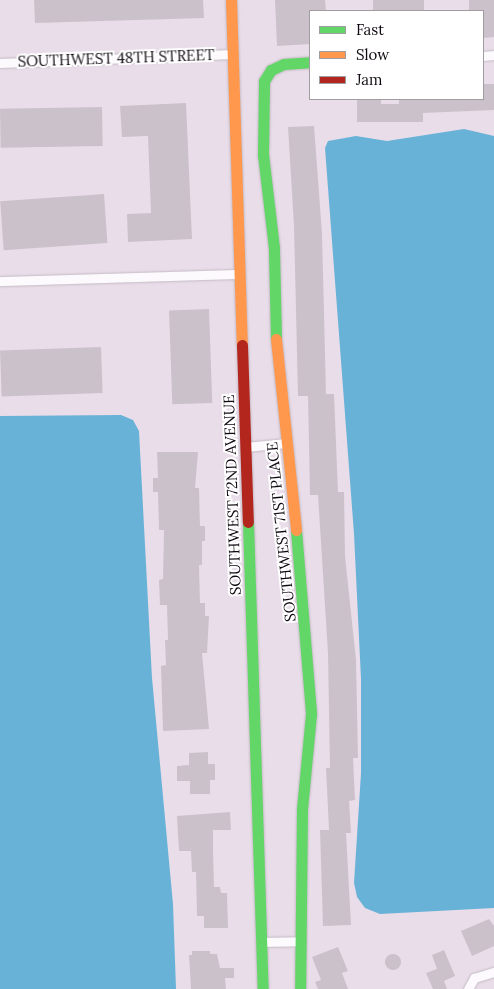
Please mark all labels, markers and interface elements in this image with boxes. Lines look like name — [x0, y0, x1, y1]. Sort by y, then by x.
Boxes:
legend — [309, 10, 484, 100]
text: Fast — [356, 20, 384, 39]
text: Slow — [356, 45, 389, 64]
street label: SOUTHWEST 48TH STREET — [17, 46, 215, 70]
text: Jam — [356, 70, 383, 89]
street label: SOUTHWEST 72ND AVENUE — [220, 394, 244, 596]
street label: SOUTHWEST 71ST PLACE — [263, 441, 299, 623]

